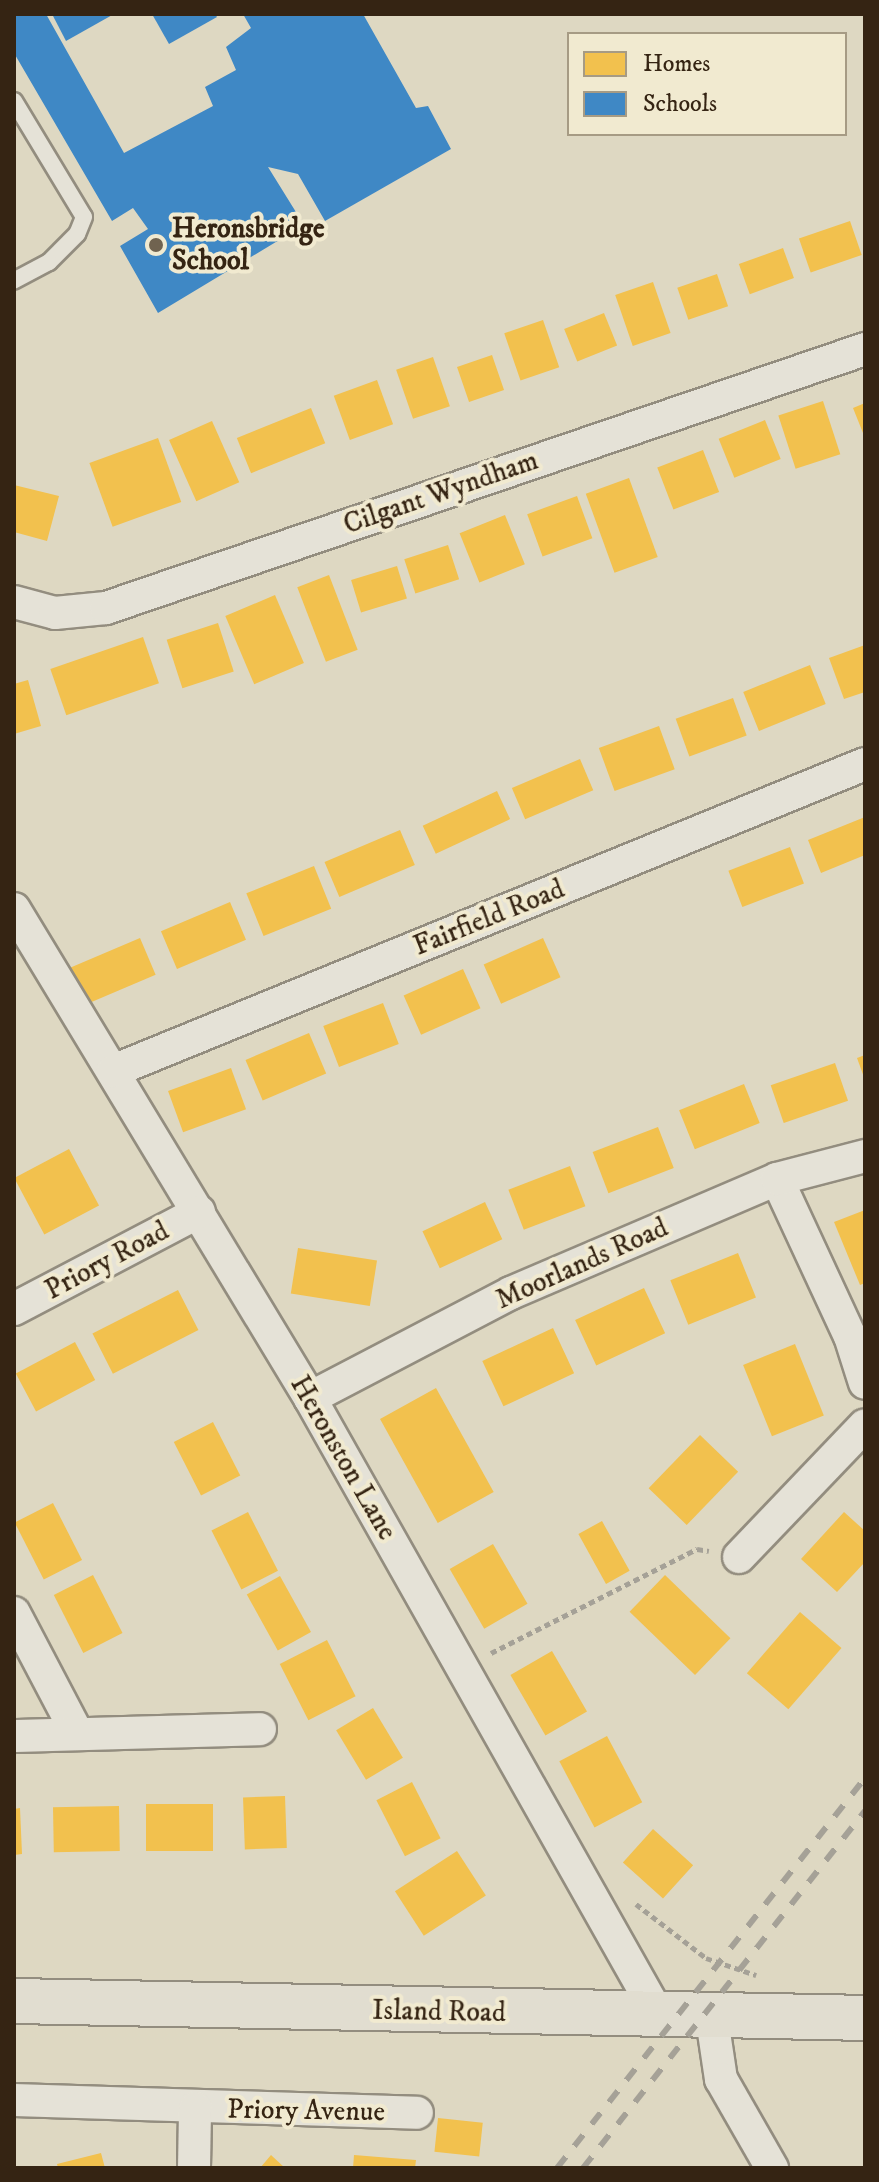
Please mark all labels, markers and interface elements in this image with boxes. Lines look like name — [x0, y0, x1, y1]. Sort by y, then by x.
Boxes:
legend — [567, 32, 847, 136]
text: Homes — [643, 49, 710, 79]
text: Schools — [643, 89, 717, 119]
place label: Heronsbridge School — [172, 212, 325, 278]
marker: Heronsbridge School — [147, 236, 165, 254]
street label: Cilgant Wyndham — [339, 444, 543, 542]
street label: Fairfield Road — [409, 873, 569, 963]
street label: Moorlands Road — [491, 1211, 673, 1317]
street label: Priory Road — [39, 1214, 175, 1308]
street label: Heronston Lane — [282, 1370, 404, 1546]
street label: Island Road — [372, 1994, 506, 2030]
street label: Priory Avenue — [227, 2093, 385, 2129]

